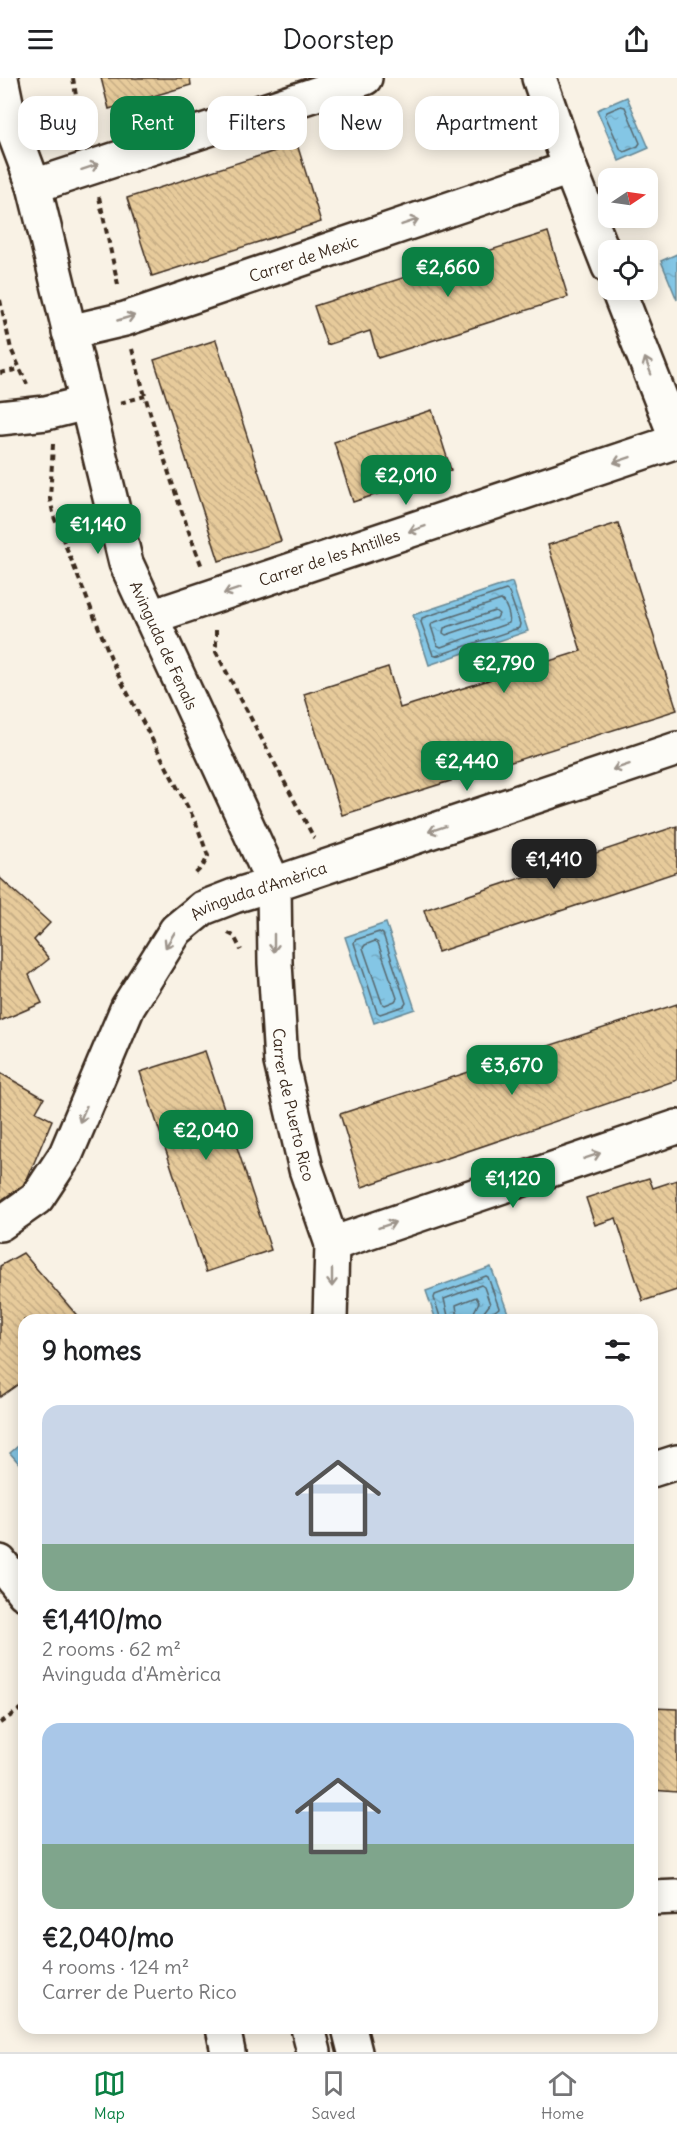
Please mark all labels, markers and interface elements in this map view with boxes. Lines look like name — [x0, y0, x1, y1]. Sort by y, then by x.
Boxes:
text: Doorstep — [283, 22, 394, 56]
icon: menu — [24, 23, 57, 56]
icon: share — [620, 23, 653, 56]
chip: Buy — [18, 96, 98, 150]
chip: Rent — [110, 96, 195, 150]
chip: Filters — [207, 96, 307, 150]
chip: New — [319, 96, 403, 150]
chip: Apartment — [415, 96, 559, 150]
one-way arrow — [80, 161, 99, 172]
north arrow — [598, 168, 658, 228]
map controls — [598, 168, 658, 300]
one-way arrow — [400, 216, 419, 227]
street label: Carrer de Mexic — [246, 231, 361, 286]
button: locate — [598, 240, 658, 300]
pin: €2,660 — [399, 247, 497, 298]
text: €2,660 — [416, 254, 480, 279]
one-way arrow — [116, 312, 135, 323]
one-way arrow — [642, 357, 653, 376]
pin: €2,010 — [357, 455, 455, 506]
one-way arrow — [613, 455, 632, 466]
text: €2,010 — [375, 462, 437, 487]
pin: €1,140 — [49, 504, 147, 555]
text: €1,140 — [70, 511, 126, 536]
street label: Carrer de les Antilles — [256, 524, 402, 590]
one-way arrow — [408, 524, 427, 535]
street label: Avinguda de Fenals — [126, 578, 202, 713]
one-way arrow — [223, 587, 242, 598]
pin: €2,790 — [455, 643, 553, 694]
text: €2,790 — [473, 650, 535, 675]
pin: €2,440 — [418, 741, 516, 792]
text: €2,440 — [435, 748, 499, 773]
one-way arrow — [612, 762, 631, 773]
one-way arrow — [427, 824, 446, 835]
pin: €1,410 — [505, 839, 603, 890]
text: €1,410 — [526, 846, 582, 871]
street label: Avinguda d'Amèrica — [186, 857, 329, 924]
one-way arrow — [164, 931, 176, 948]
one-way arrow — [269, 932, 280, 952]
street label: Carrer de Puerto Rico — [269, 1027, 319, 1184]
pin: €3,670 — [463, 1045, 561, 1096]
text: €3,670 — [481, 1052, 543, 1077]
one-way arrow — [77, 1104, 88, 1122]
pin: €2,040 — [157, 1110, 255, 1161]
text: €2,040 — [173, 1117, 239, 1142]
one-way arrow — [582, 1150, 601, 1161]
pin: €1,120 — [464, 1158, 562, 1209]
text: €1,120 — [485, 1165, 541, 1190]
one-way arrow — [377, 1218, 396, 1229]
one-way arrow — [326, 1267, 338, 1287]
text: 9 homes — [42, 1334, 141, 1367]
icon: filters — [601, 1334, 634, 1367]
icon: home — [284, 1444, 392, 1552]
text: €1,410/mo — [42, 1603, 162, 1636]
text: 2 rooms · 62 m² — [42, 1636, 181, 1661]
text: Avinguda d'Amèrica — [42, 1661, 221, 1686]
icon: home — [284, 1762, 392, 1870]
text: €2,040/mo — [42, 1921, 174, 1954]
text: 4 rooms · 124 m² — [42, 1954, 189, 1979]
text: Carrer de Puerto Rico — [42, 1979, 237, 2004]
tab: Map — [93, 2067, 126, 2123]
tab: Saved — [312, 2067, 355, 2123]
tab: Home — [541, 2067, 584, 2123]

